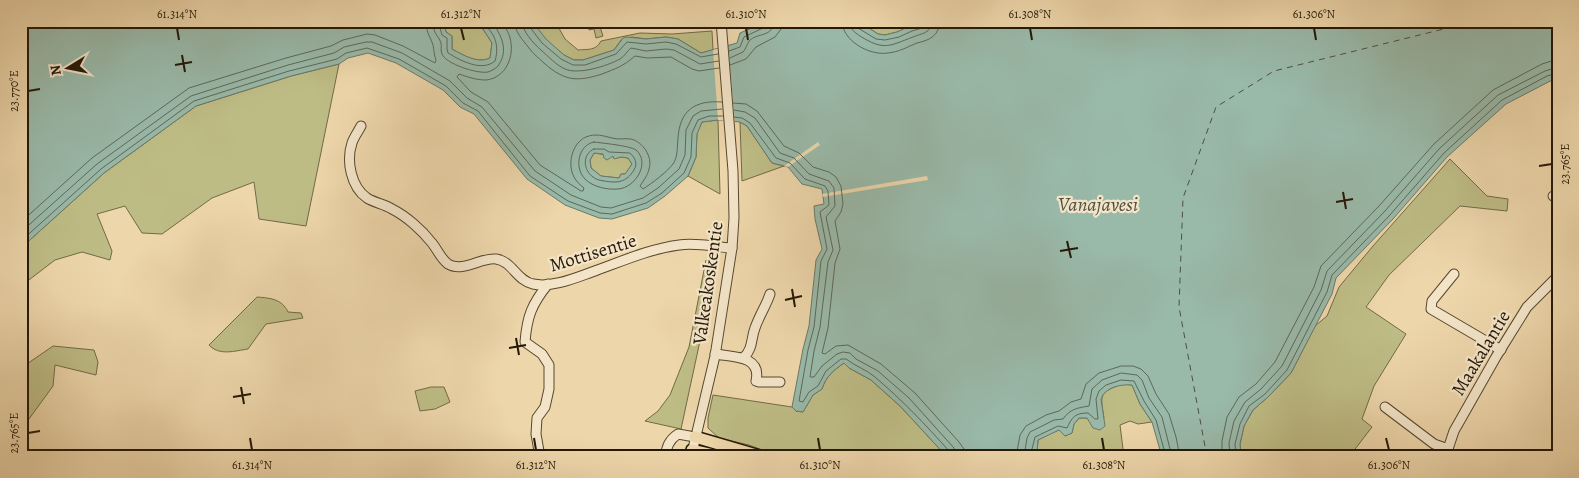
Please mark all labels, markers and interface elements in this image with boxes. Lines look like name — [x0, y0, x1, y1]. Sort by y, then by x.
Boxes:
text: 61.314°N — [157, 6, 197, 22]
text: 61.312°N — [441, 6, 482, 22]
text: 61.310°N — [725, 6, 767, 22]
text: 61.308°N — [1009, 6, 1052, 22]
text: 61.306°N — [1293, 6, 1336, 22]
north arrow — [42, 42, 92, 92]
text: N — [45, 63, 66, 77]
text: 23.770°E — [6, 70, 22, 112]
text: 23.765°E — [1557, 144, 1573, 184]
water label: Vanajavesi — [1058, 191, 1138, 218]
street label: Valkeakoskentie — [686, 220, 730, 347]
street label: Mottisentie — [546, 227, 640, 279]
street label: Maakalantie — [1445, 305, 1517, 401]
text: 23.765°E — [6, 413, 22, 453]
text: 61.314°N — [232, 457, 272, 473]
text: 61.312°N — [516, 457, 557, 473]
text: 61.310°N — [799, 457, 841, 473]
text: 61.308°N — [1083, 457, 1126, 473]
text: 61.306°N — [1368, 457, 1411, 473]

